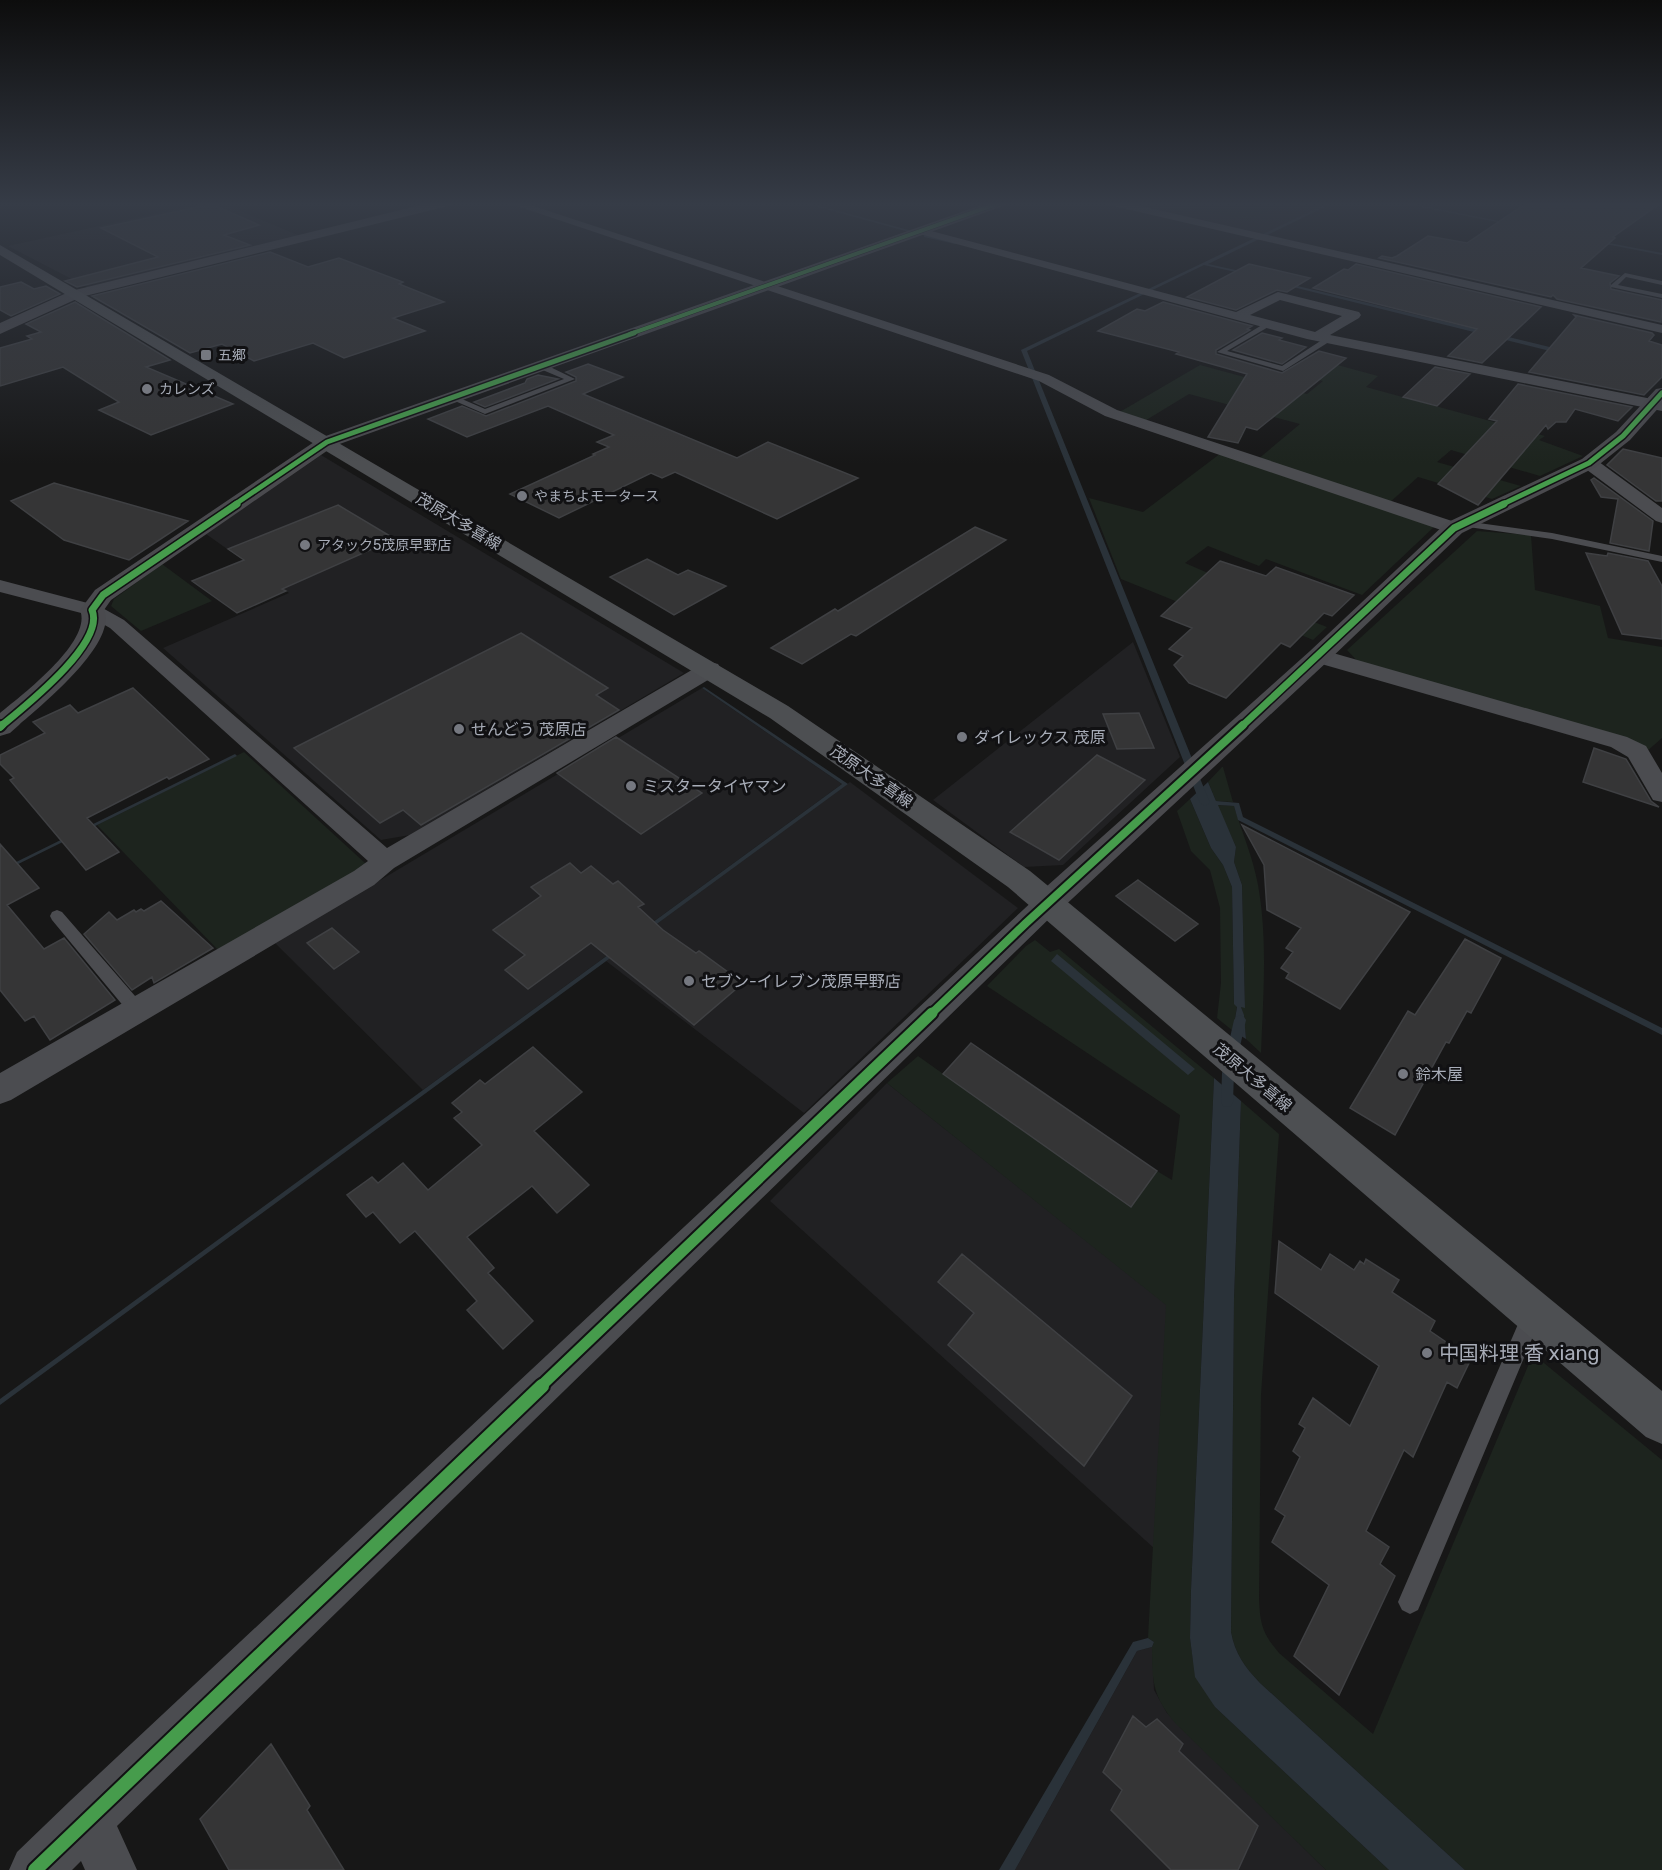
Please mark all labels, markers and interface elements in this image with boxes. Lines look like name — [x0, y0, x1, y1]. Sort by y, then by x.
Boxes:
place label: 五郷 — [218, 347, 246, 364]
marker: 五郷 — [199, 348, 213, 362]
place label: カレンズ — [159, 381, 215, 398]
marker: カレンズ — [140, 382, 154, 396]
place label: やまちよモータース — [534, 488, 659, 505]
street label: 茂原大多喜線 — [413, 489, 505, 554]
marker: やまちよモータース — [515, 489, 529, 503]
place label: アタック5茂原早野店 — [317, 537, 451, 554]
marker: アタック5茂原早野店 — [298, 538, 312, 552]
place label: せんどう 茂原店 — [471, 720, 586, 739]
marker: せんどう 茂原店 — [452, 722, 466, 736]
place label: ダイレックス 茂原 — [974, 728, 1105, 747]
marker: ダイレックス 茂原 — [955, 730, 969, 744]
street label: 茂原大多喜線 — [827, 741, 916, 812]
place label: ミスタータイヤマン — [643, 777, 787, 796]
marker: ミスタータイヤマン — [624, 779, 638, 793]
place label: セブン-イレブン茂原早野店 — [701, 972, 901, 991]
marker: セブン-イレブン茂原早野店 — [682, 974, 696, 988]
street label: 茂原大多喜線 — [1210, 1039, 1296, 1116]
place label: 鈴木屋 — [1415, 1065, 1463, 1084]
marker: 鈴木屋 — [1396, 1067, 1410, 1081]
place label: 中国料理 香 xiang — [1439, 1341, 1600, 1365]
marker: 中国料理 香 xiang — [1420, 1346, 1434, 1360]

